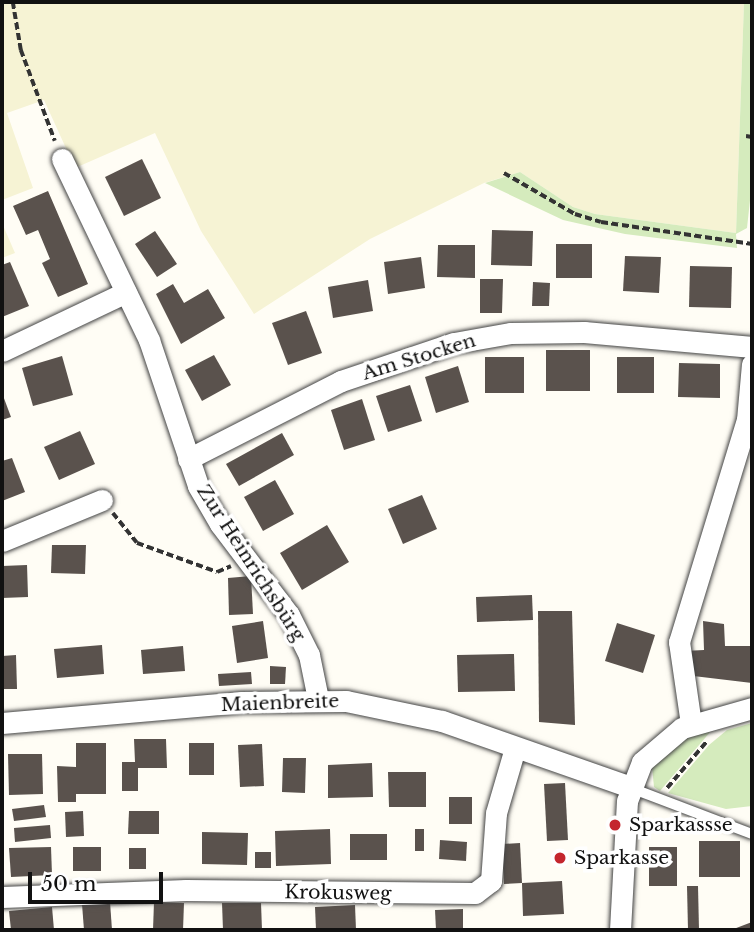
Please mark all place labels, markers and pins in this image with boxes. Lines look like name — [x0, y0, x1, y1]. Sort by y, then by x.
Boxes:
place label: Sparkassse — [629, 814, 733, 836]
marker: Sparkassse — [607, 817, 623, 833]
place label: Sparkasse — [574, 847, 669, 869]
marker: Sparkasse — [552, 850, 568, 866]

